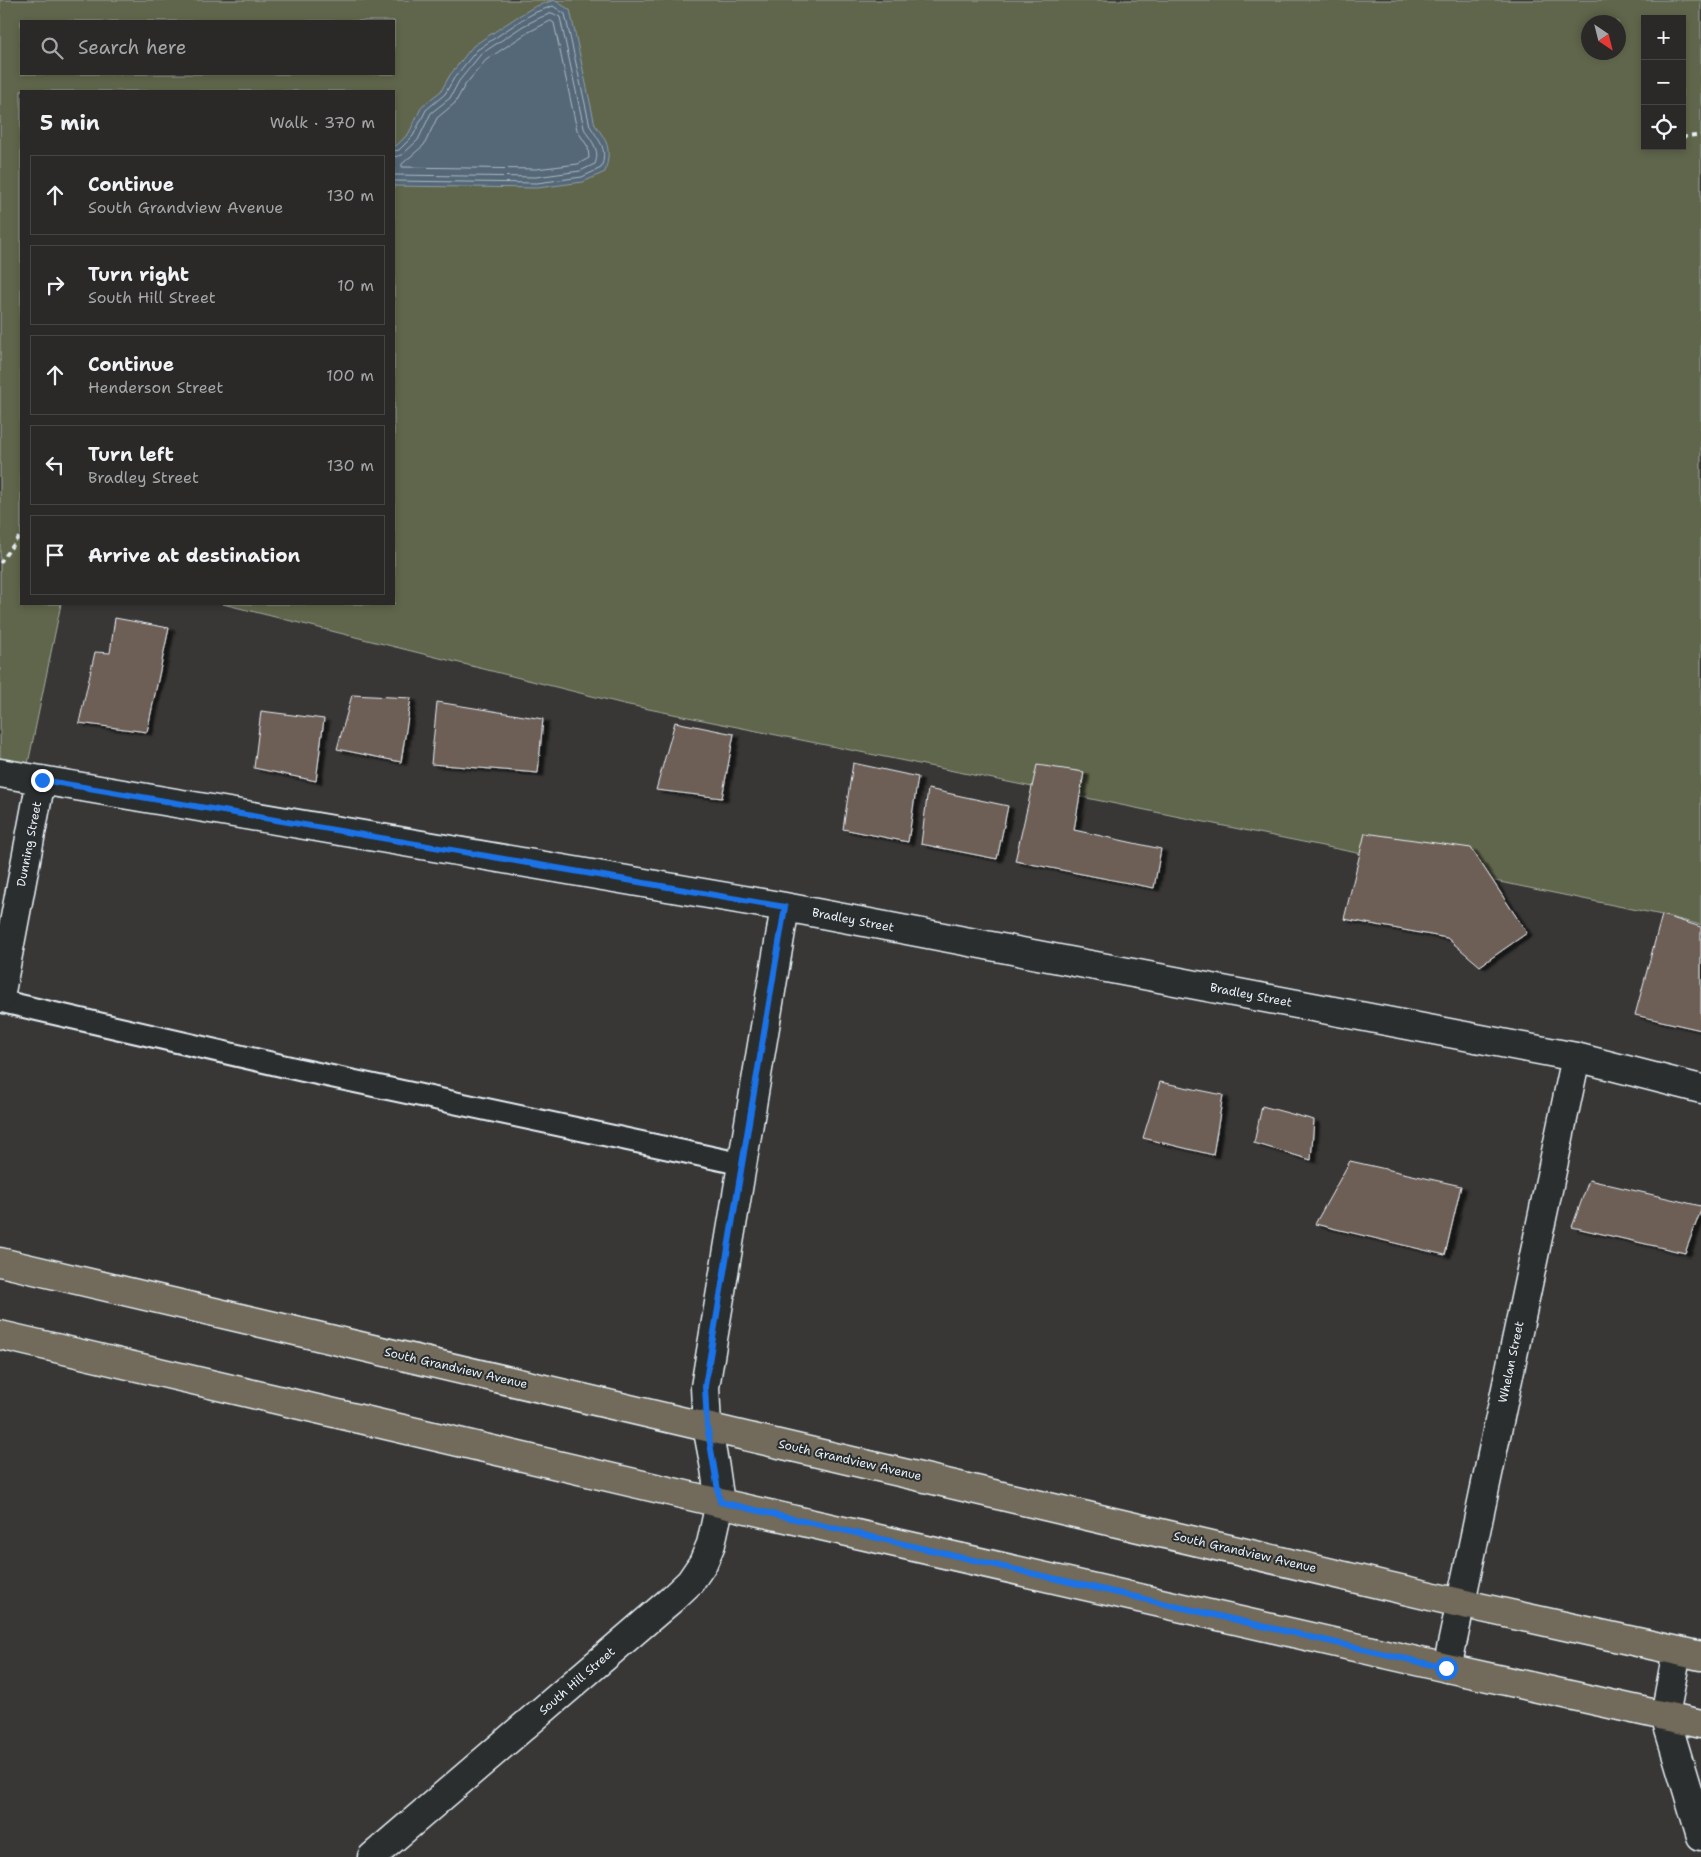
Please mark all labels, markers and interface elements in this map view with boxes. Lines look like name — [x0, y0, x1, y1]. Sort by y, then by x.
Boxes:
north arrow — [1581, 15, 1626, 60]
map controls — [1641, 15, 1686, 150]
button: + — [1641, 15, 1686, 60]
search box — [20, 20, 395, 75]
icon: search — [38, 34, 66, 62]
text: Search here — [78, 35, 187, 60]
button: − — [1641, 60, 1686, 105]
button: locate — [1641, 105, 1686, 150]
text: 5 min — [40, 109, 100, 137]
text: Walk · 370 m — [270, 112, 375, 133]
text: Continue — [88, 172, 174, 197]
icon: ahead — [41, 181, 69, 209]
text: 130 m — [327, 185, 374, 206]
text: South Grandview Avenue — [88, 197, 283, 218]
text: Turn right — [88, 262, 189, 287]
icon: right — [41, 271, 69, 299]
text: 10 m — [337, 275, 374, 296]
text: South Hill Street — [88, 287, 216, 308]
text: Continue — [88, 352, 174, 377]
icon: ahead — [41, 361, 69, 389]
text: 100 m — [326, 365, 374, 386]
text: Henderson Street — [88, 377, 223, 398]
text: Turn left — [88, 442, 174, 467]
icon: left — [41, 451, 69, 479]
text: 130 m — [327, 455, 374, 476]
text: Bradley Street — [88, 467, 199, 488]
icon: arrive — [41, 541, 69, 569]
text: Arrive at destination — [88, 543, 300, 568]
route end — [31, 769, 54, 792]
street label: Dunning Street — [13, 800, 45, 888]
street label: Bradley Street — [811, 904, 895, 936]
street label: Bradley Street — [1209, 979, 1293, 1011]
street label: Whelan Street — [1495, 1320, 1527, 1404]
street label: South Grandview Avenue — [383, 1344, 529, 1392]
street label: South Grandview Avenue — [777, 1436, 923, 1484]
street label: South Grandview Avenue — [1172, 1528, 1318, 1576]
street label: South Hill Street — [536, 1644, 618, 1718]
route start — [1435, 1657, 1458, 1680]

